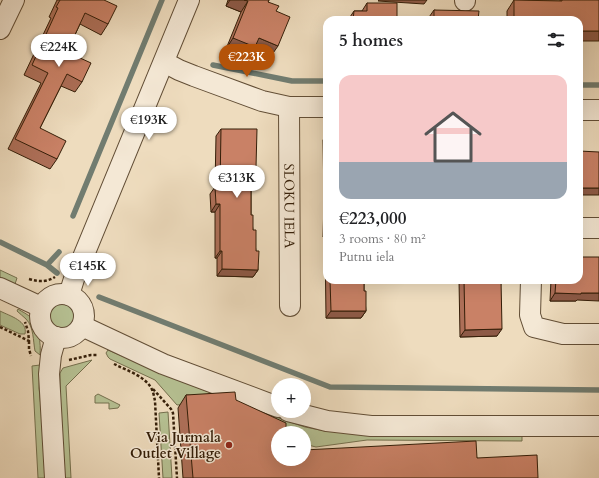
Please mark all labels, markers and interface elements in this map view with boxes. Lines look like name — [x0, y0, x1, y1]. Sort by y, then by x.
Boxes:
text: 5 homes — [339, 29, 403, 52]
icon: filters — [545, 29, 567, 51]
pin: €224K — [31, 34, 87, 68]
text: €224K — [40, 38, 78, 56]
pin: €223K — [219, 44, 275, 78]
text: €223K — [228, 48, 266, 66]
icon: home — [417, 101, 489, 173]
pin: €193K — [121, 107, 177, 141]
text: €193K — [130, 111, 168, 129]
street label: SLOKU IELA — [280, 163, 299, 249]
pin: €313K — [209, 165, 265, 199]
text: €313K — [218, 169, 256, 187]
text: €223,000 — [339, 207, 406, 230]
text: 3 rooms · 80 m² — [339, 230, 426, 248]
text: Putnu iela — [339, 248, 394, 266]
pin: €145K — [60, 253, 116, 287]
text: €145K — [69, 257, 107, 275]
map controls — [271, 378, 311, 466]
button: + — [271, 378, 311, 418]
button: − — [271, 426, 311, 466]
place label: Via Jurmala Outlet Village — [130, 428, 221, 463]
marker: Via Jurmala Outlet Village — [224, 440, 234, 450]

